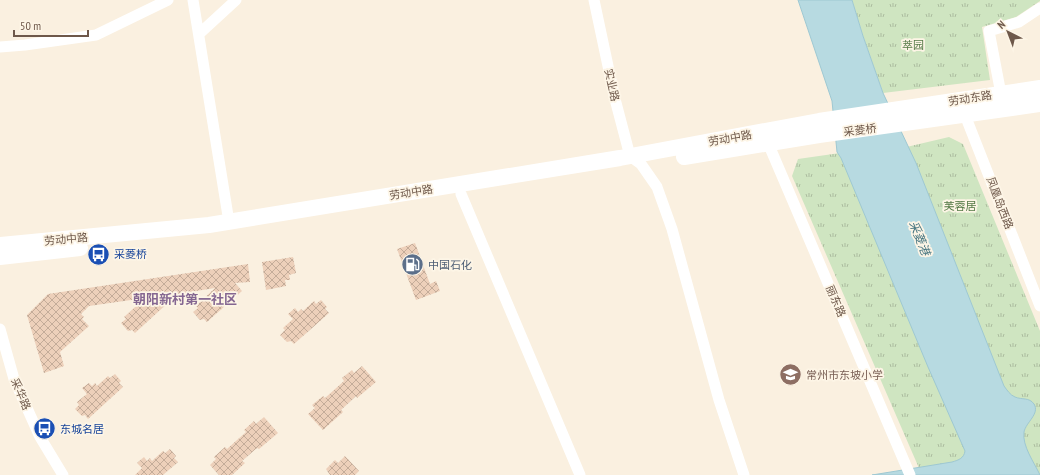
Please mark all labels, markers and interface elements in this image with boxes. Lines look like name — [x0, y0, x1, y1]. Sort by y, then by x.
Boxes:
scale bar — [14, 12, 88, 38]
north arrow — [988, 12, 1028, 52]
text: N — [994, 17, 1008, 32]
text: 50 m — [20, 18, 41, 33]
park label: 萃园 — [902, 38, 924, 52]
street label: 实业路 — [601, 67, 623, 103]
street label: 劳动东路 — [947, 88, 993, 108]
street label: 采菱桥 — [843, 121, 877, 139]
street label: 劳动中路 — [707, 127, 753, 149]
street label: 凤凰岛西路 — [984, 175, 1016, 231]
street label: 劳动中路 — [388, 182, 434, 202]
park label: 芙蓉居 — [944, 199, 977, 213]
water label: 采菱港 — [906, 218, 934, 259]
street label: 劳动中路 — [43, 230, 89, 248]
bus stop icon: 采菱桥 — [85, 241, 111, 267]
place label: 采菱桥 — [114, 247, 147, 261]
fuel station icon: 中国石化 — [400, 252, 426, 278]
place label: 中国石化 — [428, 258, 472, 272]
street label: 丽东路 — [823, 283, 849, 319]
district label: 朝阳新村第一社区 — [133, 291, 237, 308]
school or university icon: 常州市东坡小学 — [777, 362, 803, 388]
place label: 常州市东坡小学 — [806, 368, 883, 382]
street label: 采华路 — [8, 376, 34, 412]
bus stop icon: 东城名居 — [32, 416, 58, 442]
place label: 东城名居 — [60, 422, 104, 436]

